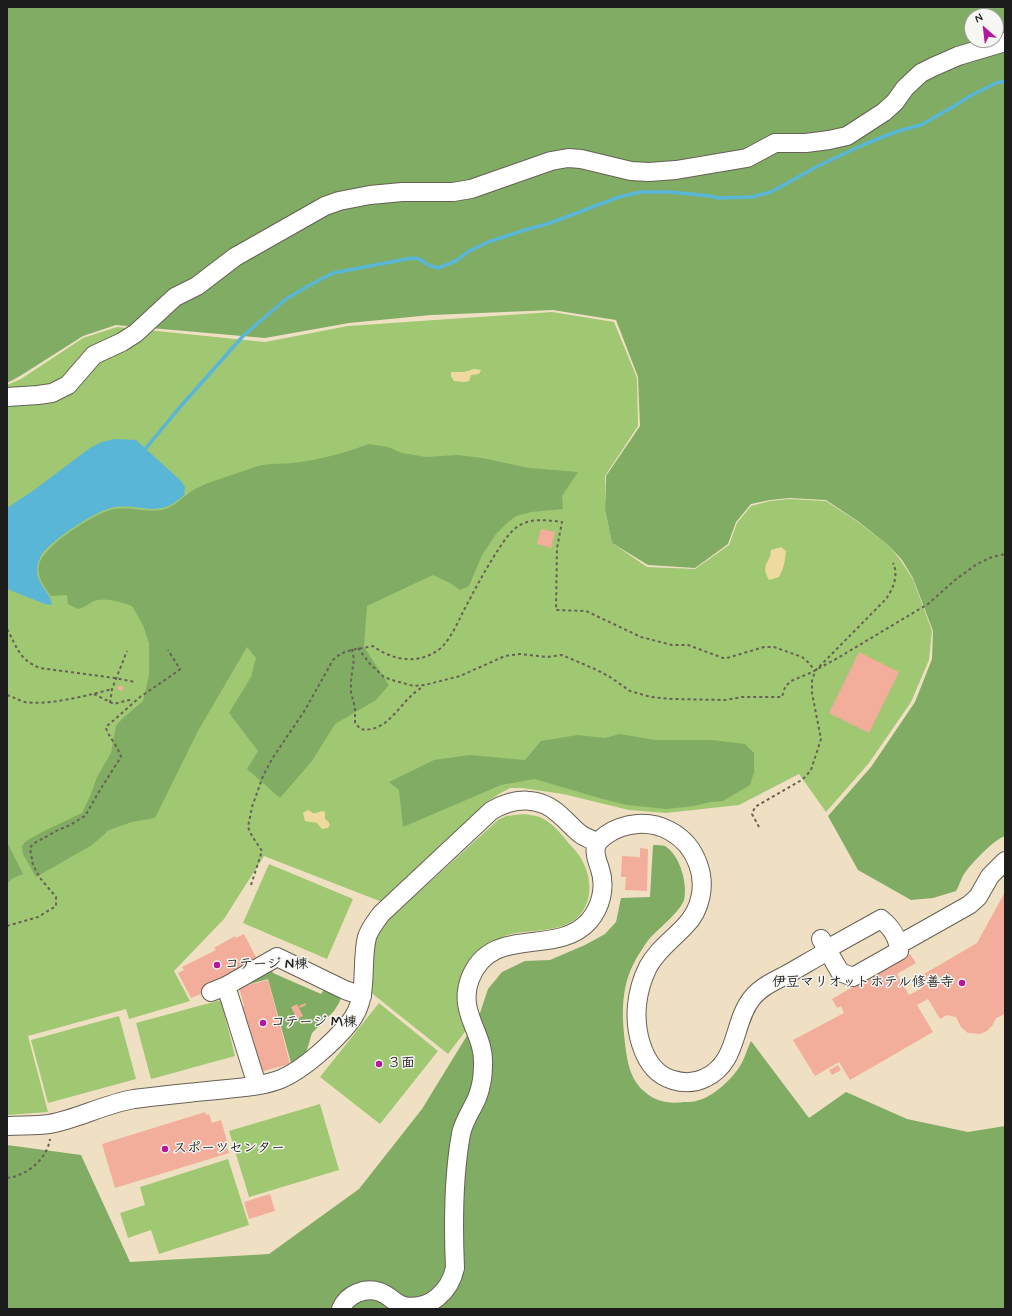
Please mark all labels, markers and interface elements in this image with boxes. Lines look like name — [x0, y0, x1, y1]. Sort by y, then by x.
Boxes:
north arrow — [964, 8, 1004, 48]
text: N — [972, 10, 985, 26]
place label: コテージ N棟 — [225, 957, 308, 973]
marker: コテージ N棟 — [212, 960, 222, 970]
place label: 伊豆マリオットホテル修善寺 — [772, 975, 954, 991]
marker: 伊豆マリオットホテル修善寺 — [957, 978, 967, 988]
place label: コテージ M棟 — [271, 1015, 357, 1031]
marker: コテージ M棟 — [258, 1018, 268, 1028]
place label: ３面 — [387, 1056, 415, 1072]
marker: ３面 — [374, 1059, 384, 1069]
place label: スポーツセンター — [173, 1141, 285, 1157]
marker: スポーツセンター — [160, 1144, 170, 1154]

